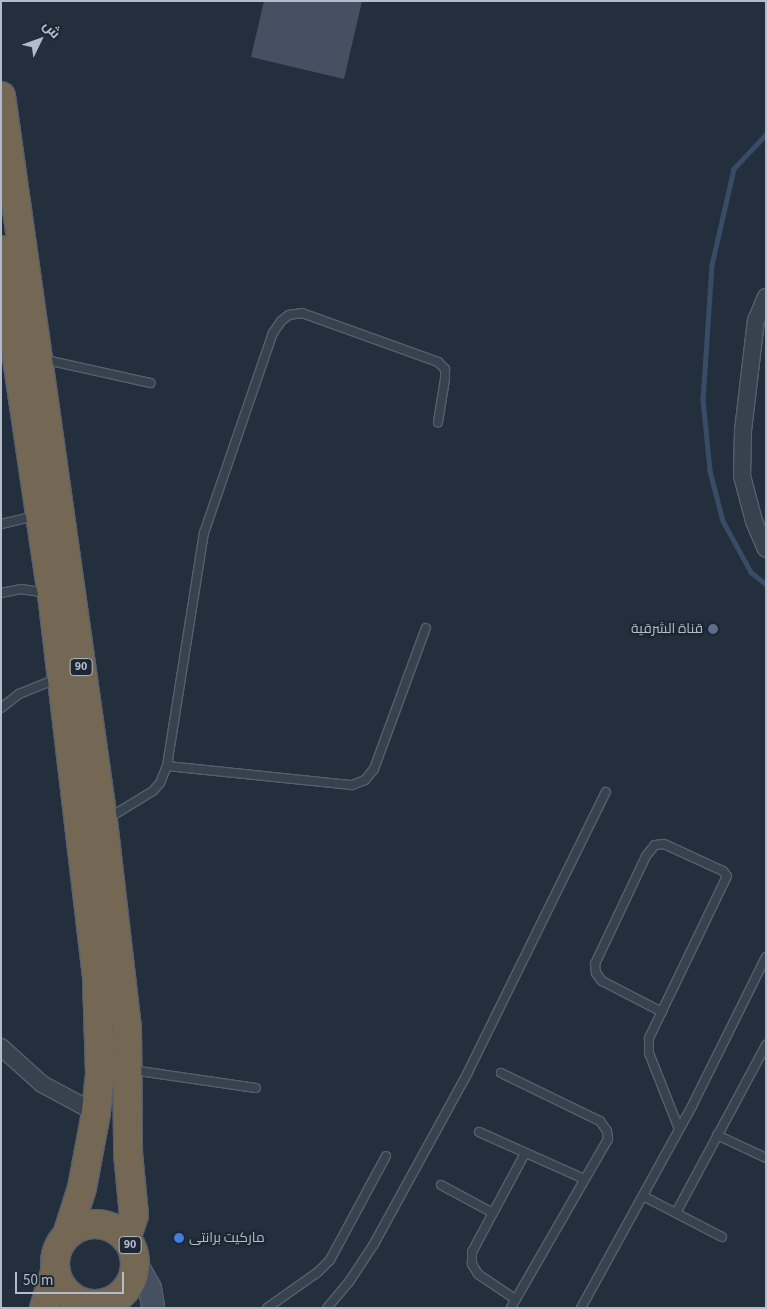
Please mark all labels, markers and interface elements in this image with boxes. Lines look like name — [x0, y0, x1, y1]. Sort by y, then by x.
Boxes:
north arrow — [15, 15, 65, 65]
text: ش — [38, 17, 65, 43]
place label: قناة الشرقية — [631, 621, 703, 637]
marker: قناة الشرقية — [707, 623, 719, 635]
road number: 90 — [68, 658, 94, 676]
place label: مارکیت برانتی — [189, 1230, 265, 1246]
marker: مارکیت برانتی — [173, 1232, 185, 1244]
road number: 90 — [118, 1236, 142, 1254]
scale bar — [18, 1262, 126, 1294]
text: 50 m — [23, 1270, 53, 1291]

